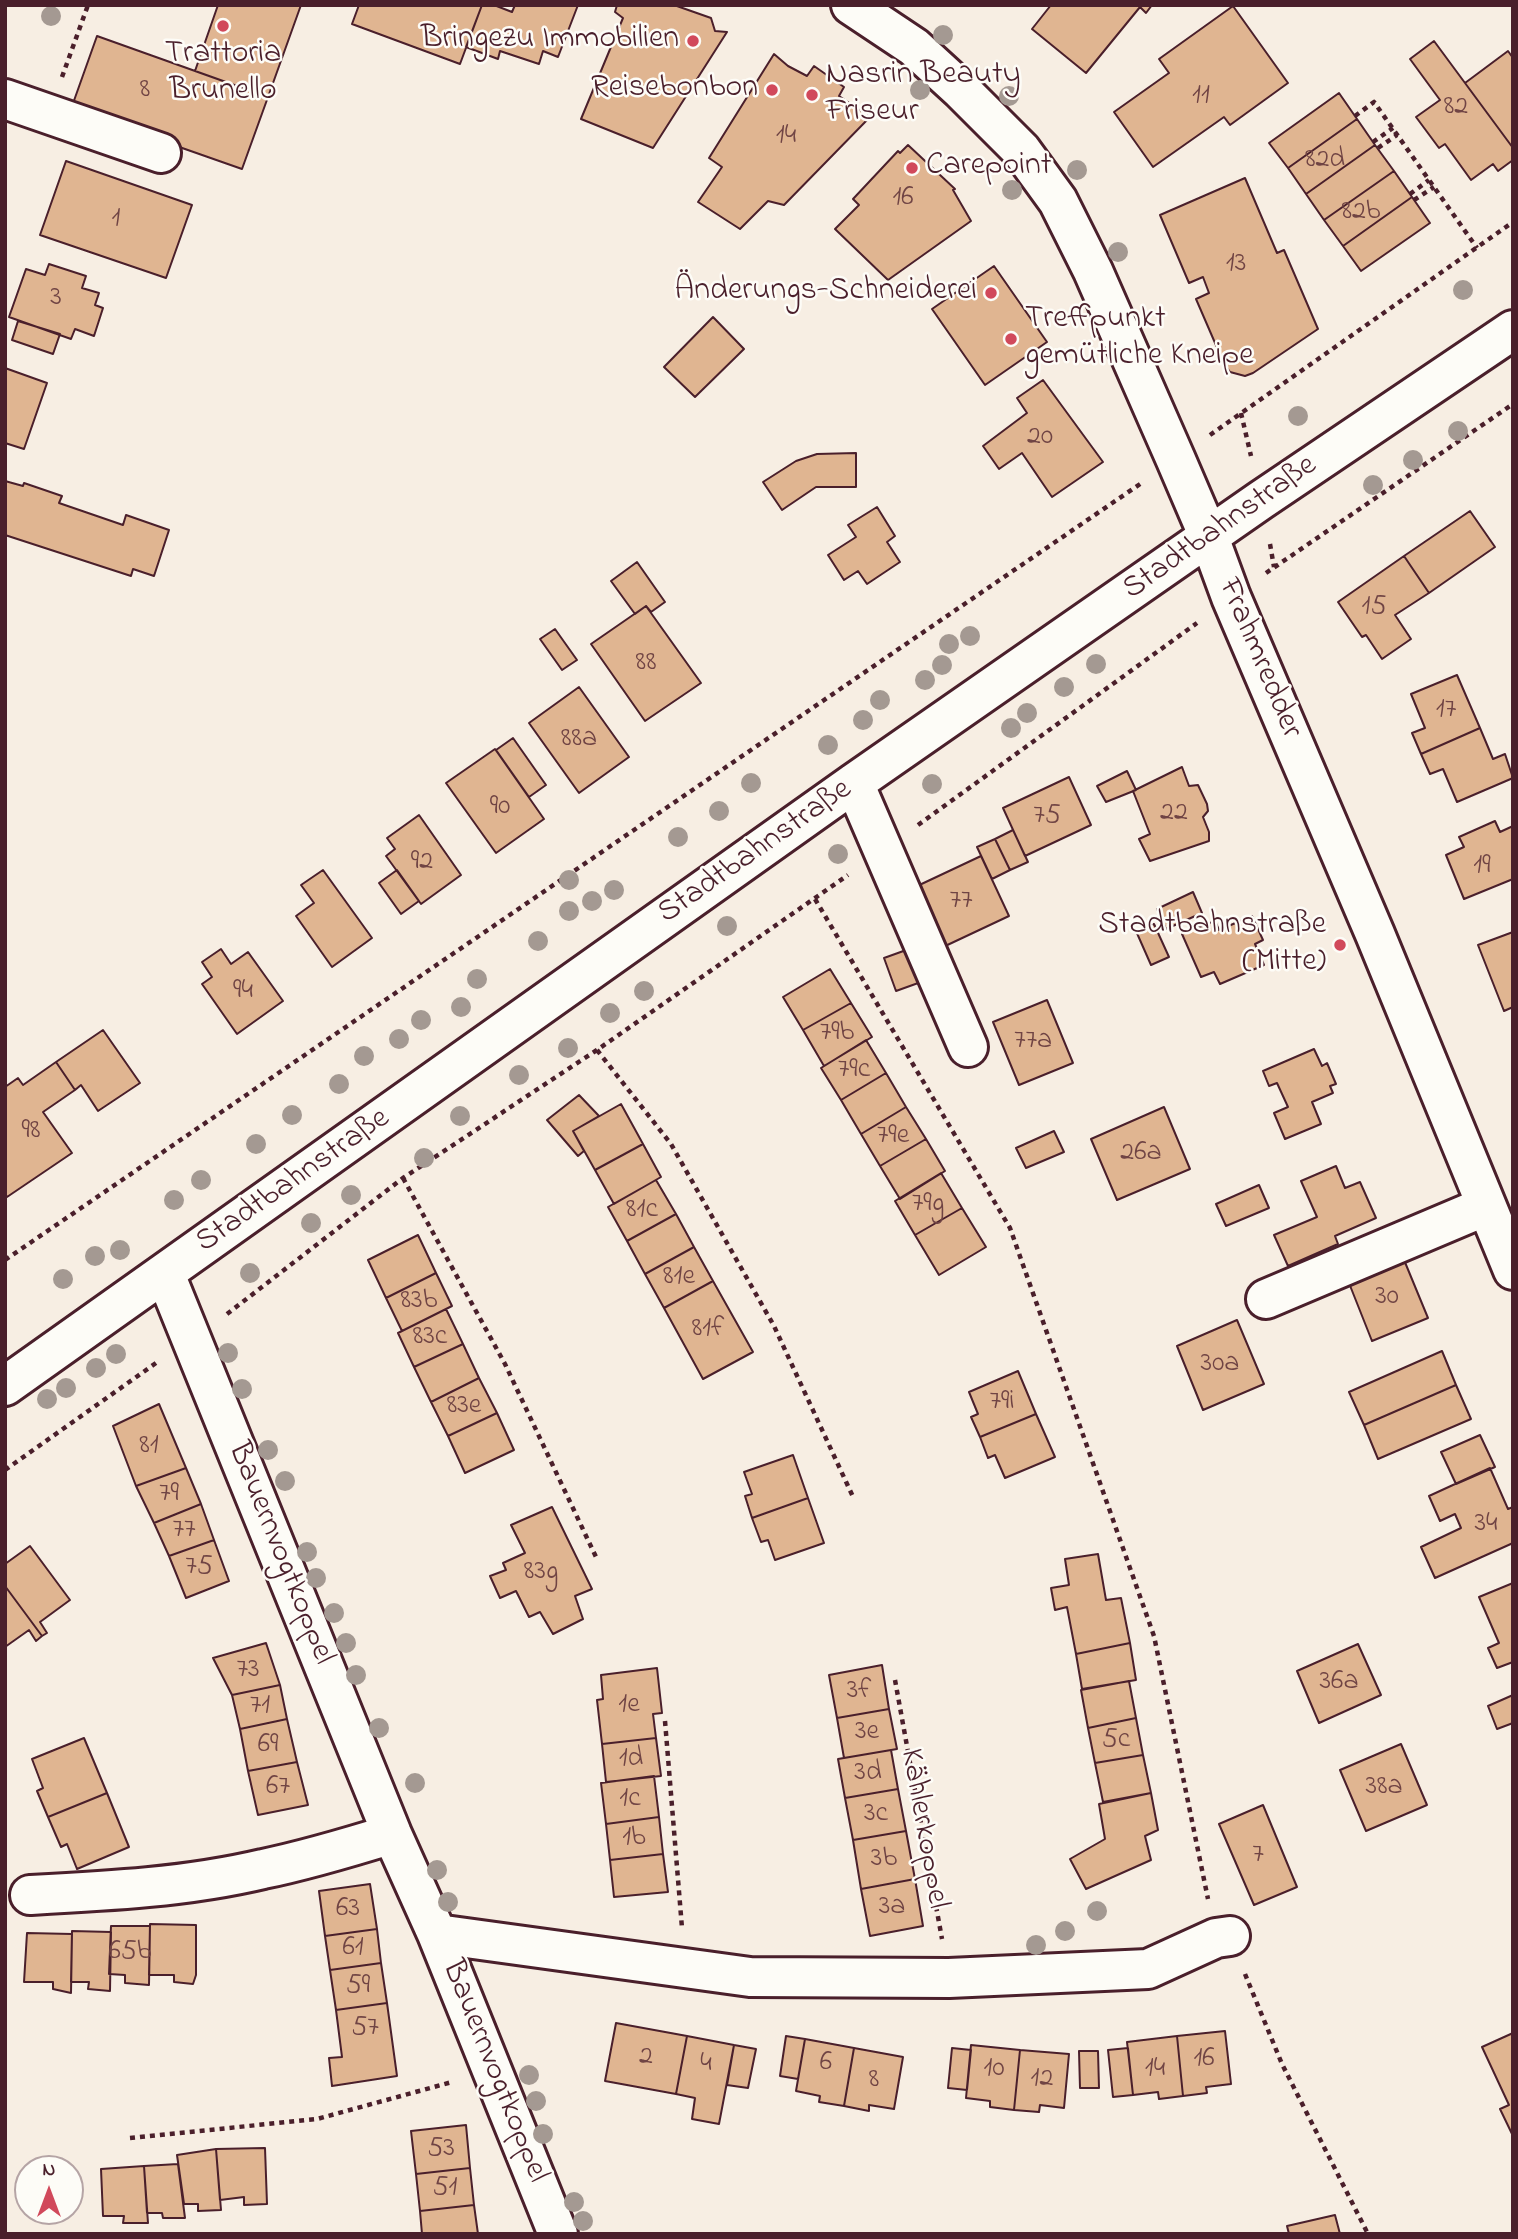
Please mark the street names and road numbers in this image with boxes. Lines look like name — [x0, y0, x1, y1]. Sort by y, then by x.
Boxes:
street label: Stadtbahnstraße — [1117, 448, 1325, 610]
street label: Frahmredder — [1207, 573, 1309, 745]
street label: Stadtbahnstraße — [652, 772, 860, 934]
street label: Stadtbahnstraße — [190, 1101, 398, 1263]
street label: Bauernvogtkoppel — [217, 1437, 341, 1671]
street label: Kählerkoppel — [889, 1746, 955, 1912]
street label: Bauernvogtkoppel — [431, 1955, 555, 2189]

